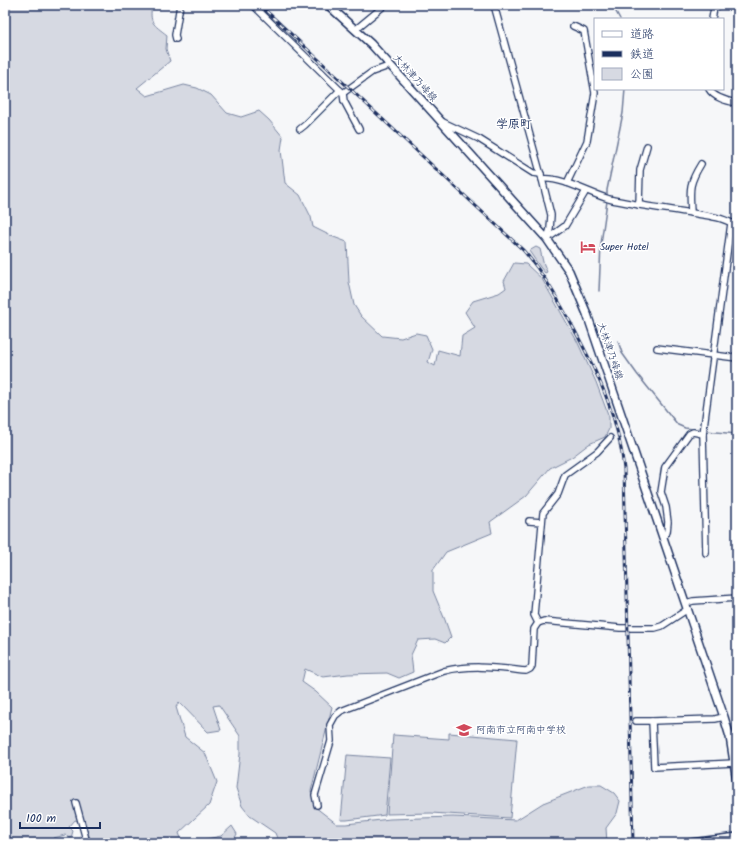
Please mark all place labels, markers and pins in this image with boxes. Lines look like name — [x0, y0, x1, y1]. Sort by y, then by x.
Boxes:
hotel icon: Super Hotel — [579, 238, 597, 256]
place label: Super Hotel — [600, 239, 649, 255]
school or university icon: 阿南市立阿南中学校 — [455, 721, 473, 739]
place label: 阿南市立阿南中学校 — [476, 722, 566, 738]

